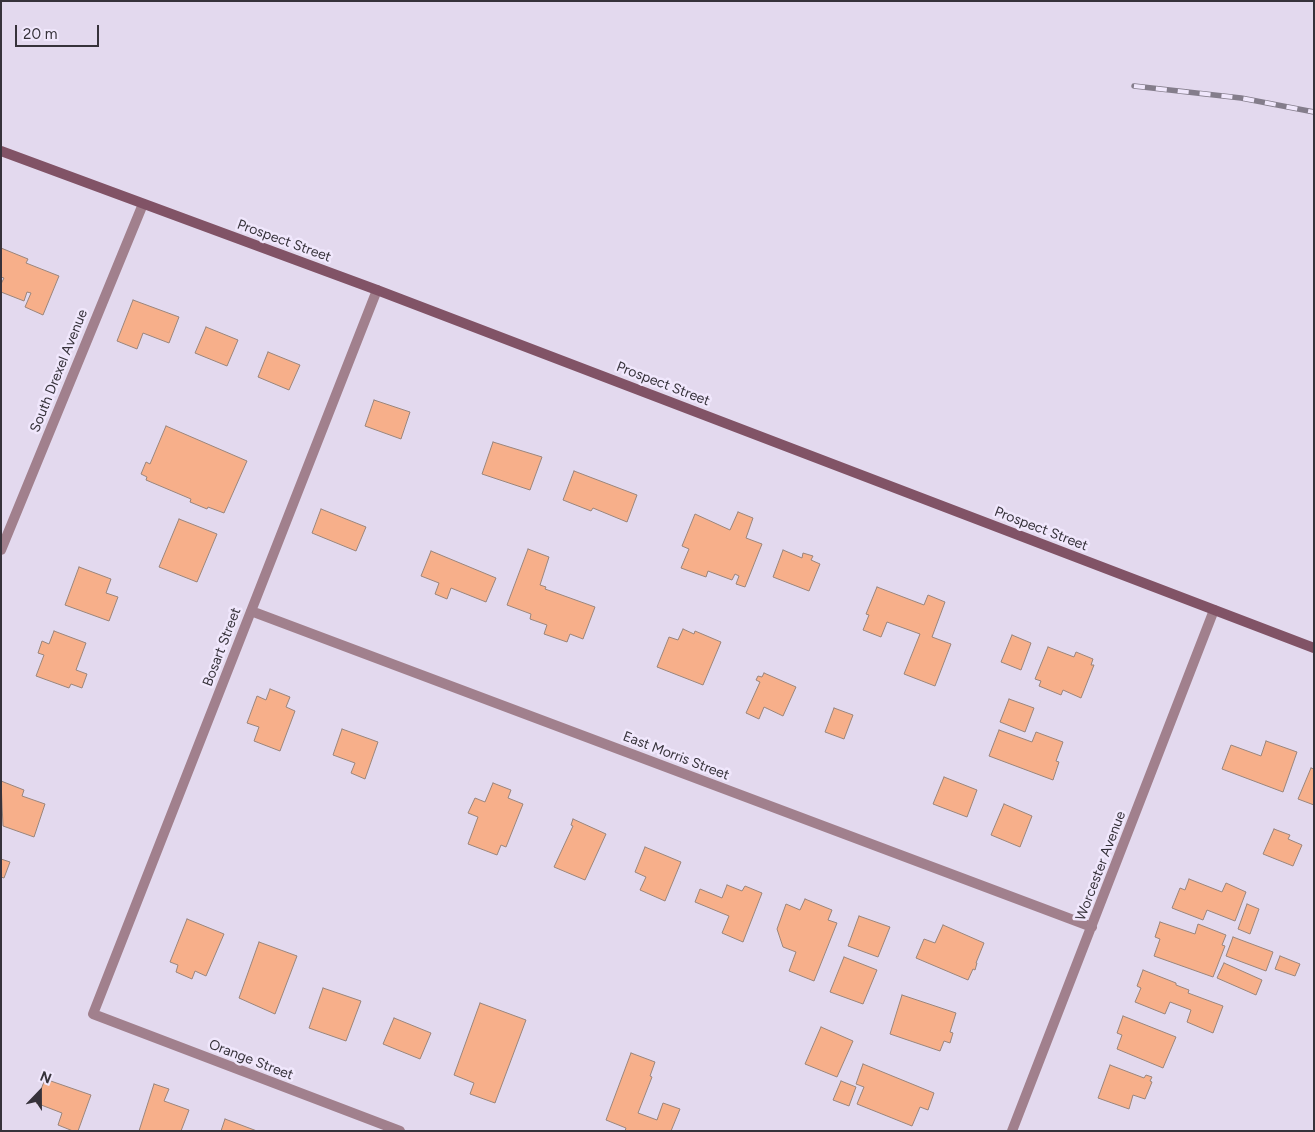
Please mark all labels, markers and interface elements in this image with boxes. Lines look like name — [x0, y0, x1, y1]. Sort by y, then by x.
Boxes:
scale bar — [18, 15, 101, 47]
text: 20 m — [23, 25, 57, 43]
street label: Prospect Street — [235, 216, 333, 266]
street label: South Drexel Avenue — [27, 307, 91, 435]
street label: Prospect Street — [614, 358, 712, 410]
street label: Prospect Street — [992, 503, 1090, 555]
street label: Bosart Street — [199, 605, 245, 689]
street label: East Morris Street — [620, 728, 732, 784]
street label: Worcester Avenue — [1072, 809, 1130, 923]
street label: Orange Street — [206, 1036, 296, 1084]
north arrow — [15, 1067, 65, 1117]
text: N — [38, 1068, 54, 1088]

